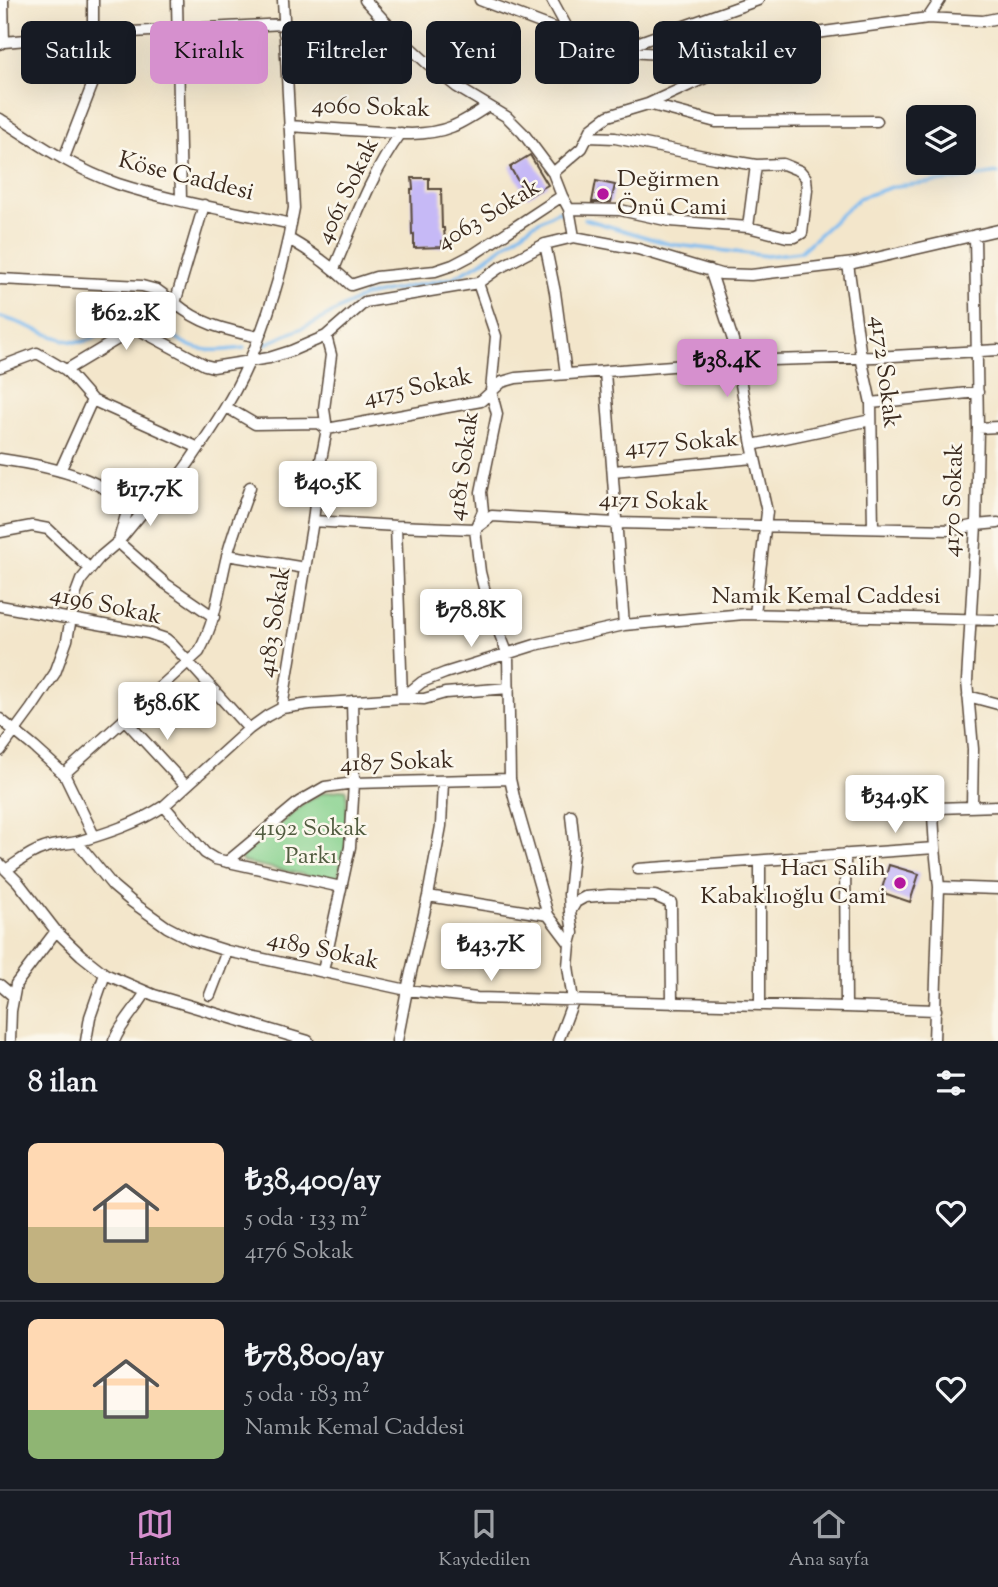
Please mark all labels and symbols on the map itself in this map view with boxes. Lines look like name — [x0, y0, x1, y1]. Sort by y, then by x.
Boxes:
street label: 4060 Sokak — [311, 89, 431, 127]
street label: 4061 Sokak — [308, 132, 388, 250]
street label: Köse Caddesi — [114, 144, 258, 210]
place label: Değirmen Önü Cami — [617, 163, 727, 225]
street label: 4063 Sokak — [431, 171, 547, 259]
marker: Değirmen Önü Cami — [595, 186, 611, 202]
pin: ₺62.2K — [69, 292, 183, 352]
street label: 4172 Sokak — [860, 314, 908, 430]
pin: ₺38.4K — [670, 340, 784, 399]
street label: 4175 Sokak — [361, 360, 475, 416]
street label: 4181 Sokak — [440, 409, 488, 523]
street label: 4177 Sokak — [624, 422, 740, 466]
street label: 4170 Sokak — [935, 442, 973, 558]
pin: ₺40.5K — [271, 462, 385, 521]
pin: ₺17.7K — [93, 468, 207, 528]
street label: 4171 Sokak — [598, 483, 710, 521]
street label: 4183 Sokak — [249, 564, 301, 680]
street label: 4196 Sokak — [47, 578, 165, 634]
street label: Namık Kemal Caddesi — [712, 580, 941, 614]
pin: ₺78.8K — [414, 590, 528, 649]
pin: ₺58.6K — [110, 682, 224, 742]
street label: 4187 Sokak — [339, 744, 455, 782]
pin: ₺34.9K — [838, 776, 952, 835]
park label: 4192 Sokak Parkı — [255, 812, 367, 874]
place label: Hacı Salih Kabaklıoğlu Cami — [700, 852, 886, 914]
marker: Hacı Salih Kabaklıoğlu Cami — [892, 875, 908, 891]
street label: 4189 Sokak — [264, 923, 382, 979]
pin: ₺43.7K — [434, 923, 548, 983]

